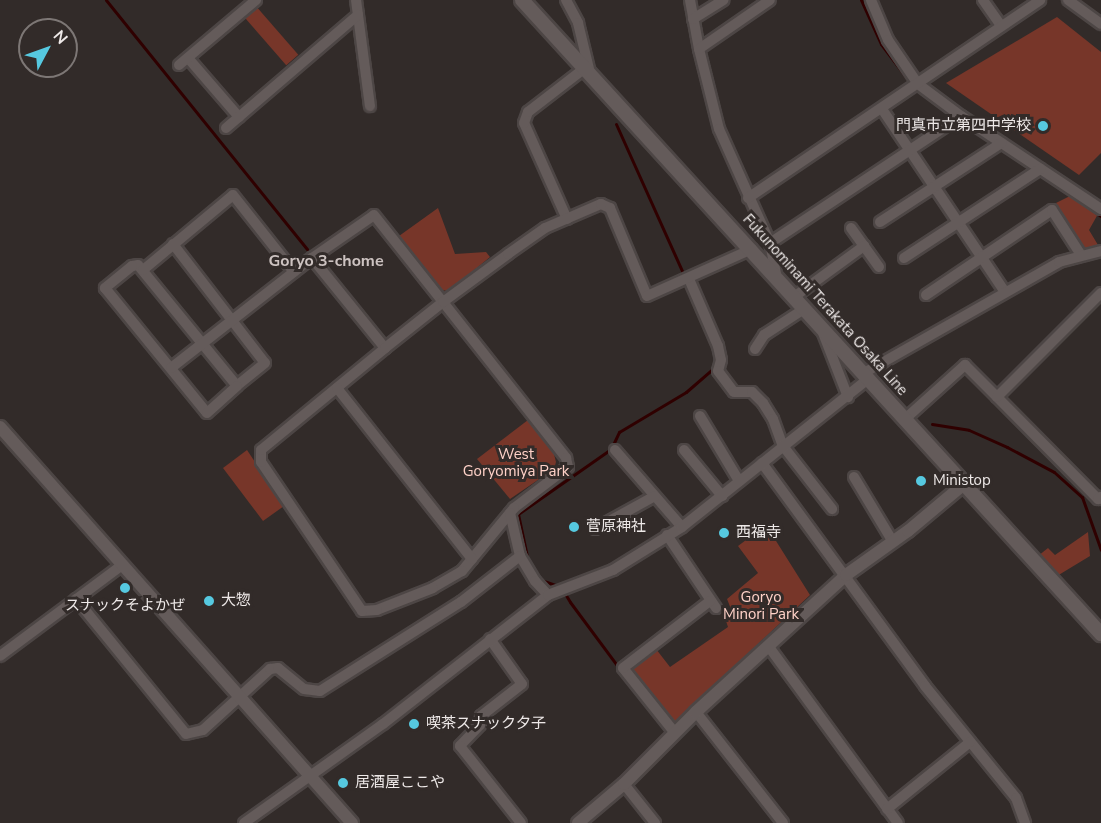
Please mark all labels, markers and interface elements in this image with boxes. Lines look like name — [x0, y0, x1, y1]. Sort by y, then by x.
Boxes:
north arrow — [18, 18, 78, 78]
text: N — [48, 26, 72, 49]
place label: 門真市立第四中学校 — [896, 117, 1031, 135]
marker: 門真市立第四中学校 — [1036, 119, 1050, 133]
street label: Fukunominami Terakata Osaka Line — [739, 211, 911, 399]
district label: Goryo 3-chome — [268, 251, 384, 271]
park label: West Goryomiya Park — [463, 445, 569, 480]
place label: Ministop — [933, 472, 991, 490]
marker: Ministop — [914, 474, 928, 488]
place label: 菅原神社 — [586, 518, 646, 536]
marker: 菅原神社 — [567, 520, 581, 534]
place label: 西福寺 — [736, 524, 781, 542]
marker: 西福寺 — [717, 526, 731, 540]
marker: スナックそよかぜ — [118, 581, 132, 595]
park label: Goryo Minori Park — [723, 588, 799, 623]
place label: 大惣 — [221, 592, 251, 610]
marker: 大惣 — [202, 594, 216, 608]
place label: スナックそよかぜ — [65, 597, 185, 615]
place label: 喫茶スナック夕子 — [426, 715, 546, 733]
marker: 喫茶スナック夕子 — [407, 717, 421, 731]
place label: 居酒屋ここや — [355, 774, 445, 792]
marker: 居酒屋ここや — [336, 776, 350, 790]

